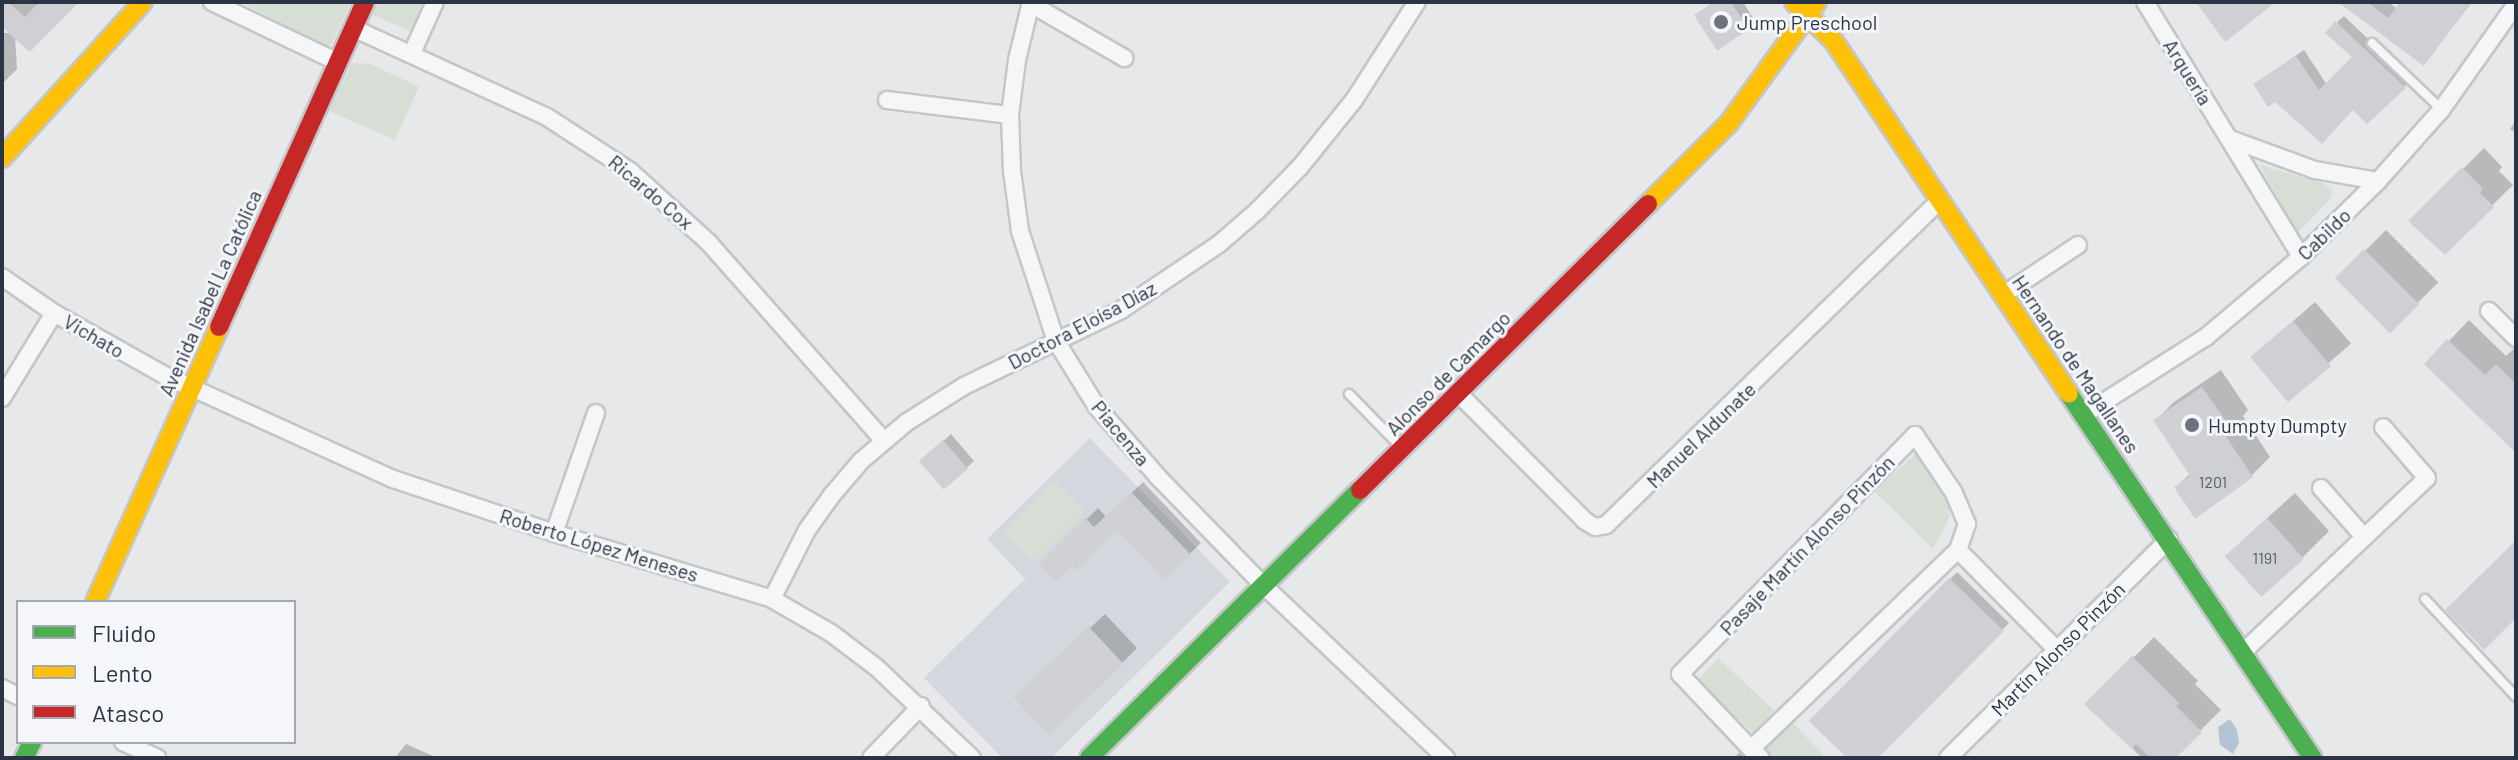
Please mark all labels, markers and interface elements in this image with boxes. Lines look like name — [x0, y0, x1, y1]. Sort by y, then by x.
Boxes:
place label: Jump Preschool — [1737, 10, 1877, 34]
marker: Jump Preschool — [1712, 13, 1730, 31]
street label: Arquería — [2158, 35, 2218, 109]
street label: Ricardo Cox — [604, 150, 698, 234]
street label: Avenida Isabel La Católica — [154, 186, 266, 400]
street label: Cabildo — [2292, 203, 2356, 265]
street label: Hernando de Magallanes — [2007, 270, 2145, 458]
street label: Doctora Eloísa Díaz — [1004, 276, 1160, 374]
street label: Alonso de Camargo — [1381, 306, 1515, 440]
street label: Vichato — [59, 309, 129, 363]
street label: Manuel Aldunate — [1642, 377, 1760, 493]
street label: Piacenza — [1087, 395, 1155, 471]
place label: Humpty Dumpty — [2208, 413, 2347, 437]
marker: Humpty Dumpty — [2183, 416, 2201, 434]
street label: Pasaje Martín Alonso Pinzón — [1715, 450, 1899, 640]
house number: 1201 — [2199, 472, 2227, 492]
street label: Roberto López Meneses — [497, 503, 701, 587]
house number: 1191 — [2253, 548, 2277, 568]
street label: Martín Alonso Pinzón — [1986, 577, 2130, 721]
legend — [16, 600, 296, 744]
text: Fluido — [92, 618, 156, 647]
text: Lento — [92, 658, 153, 687]
text: Atasco — [92, 698, 164, 727]

